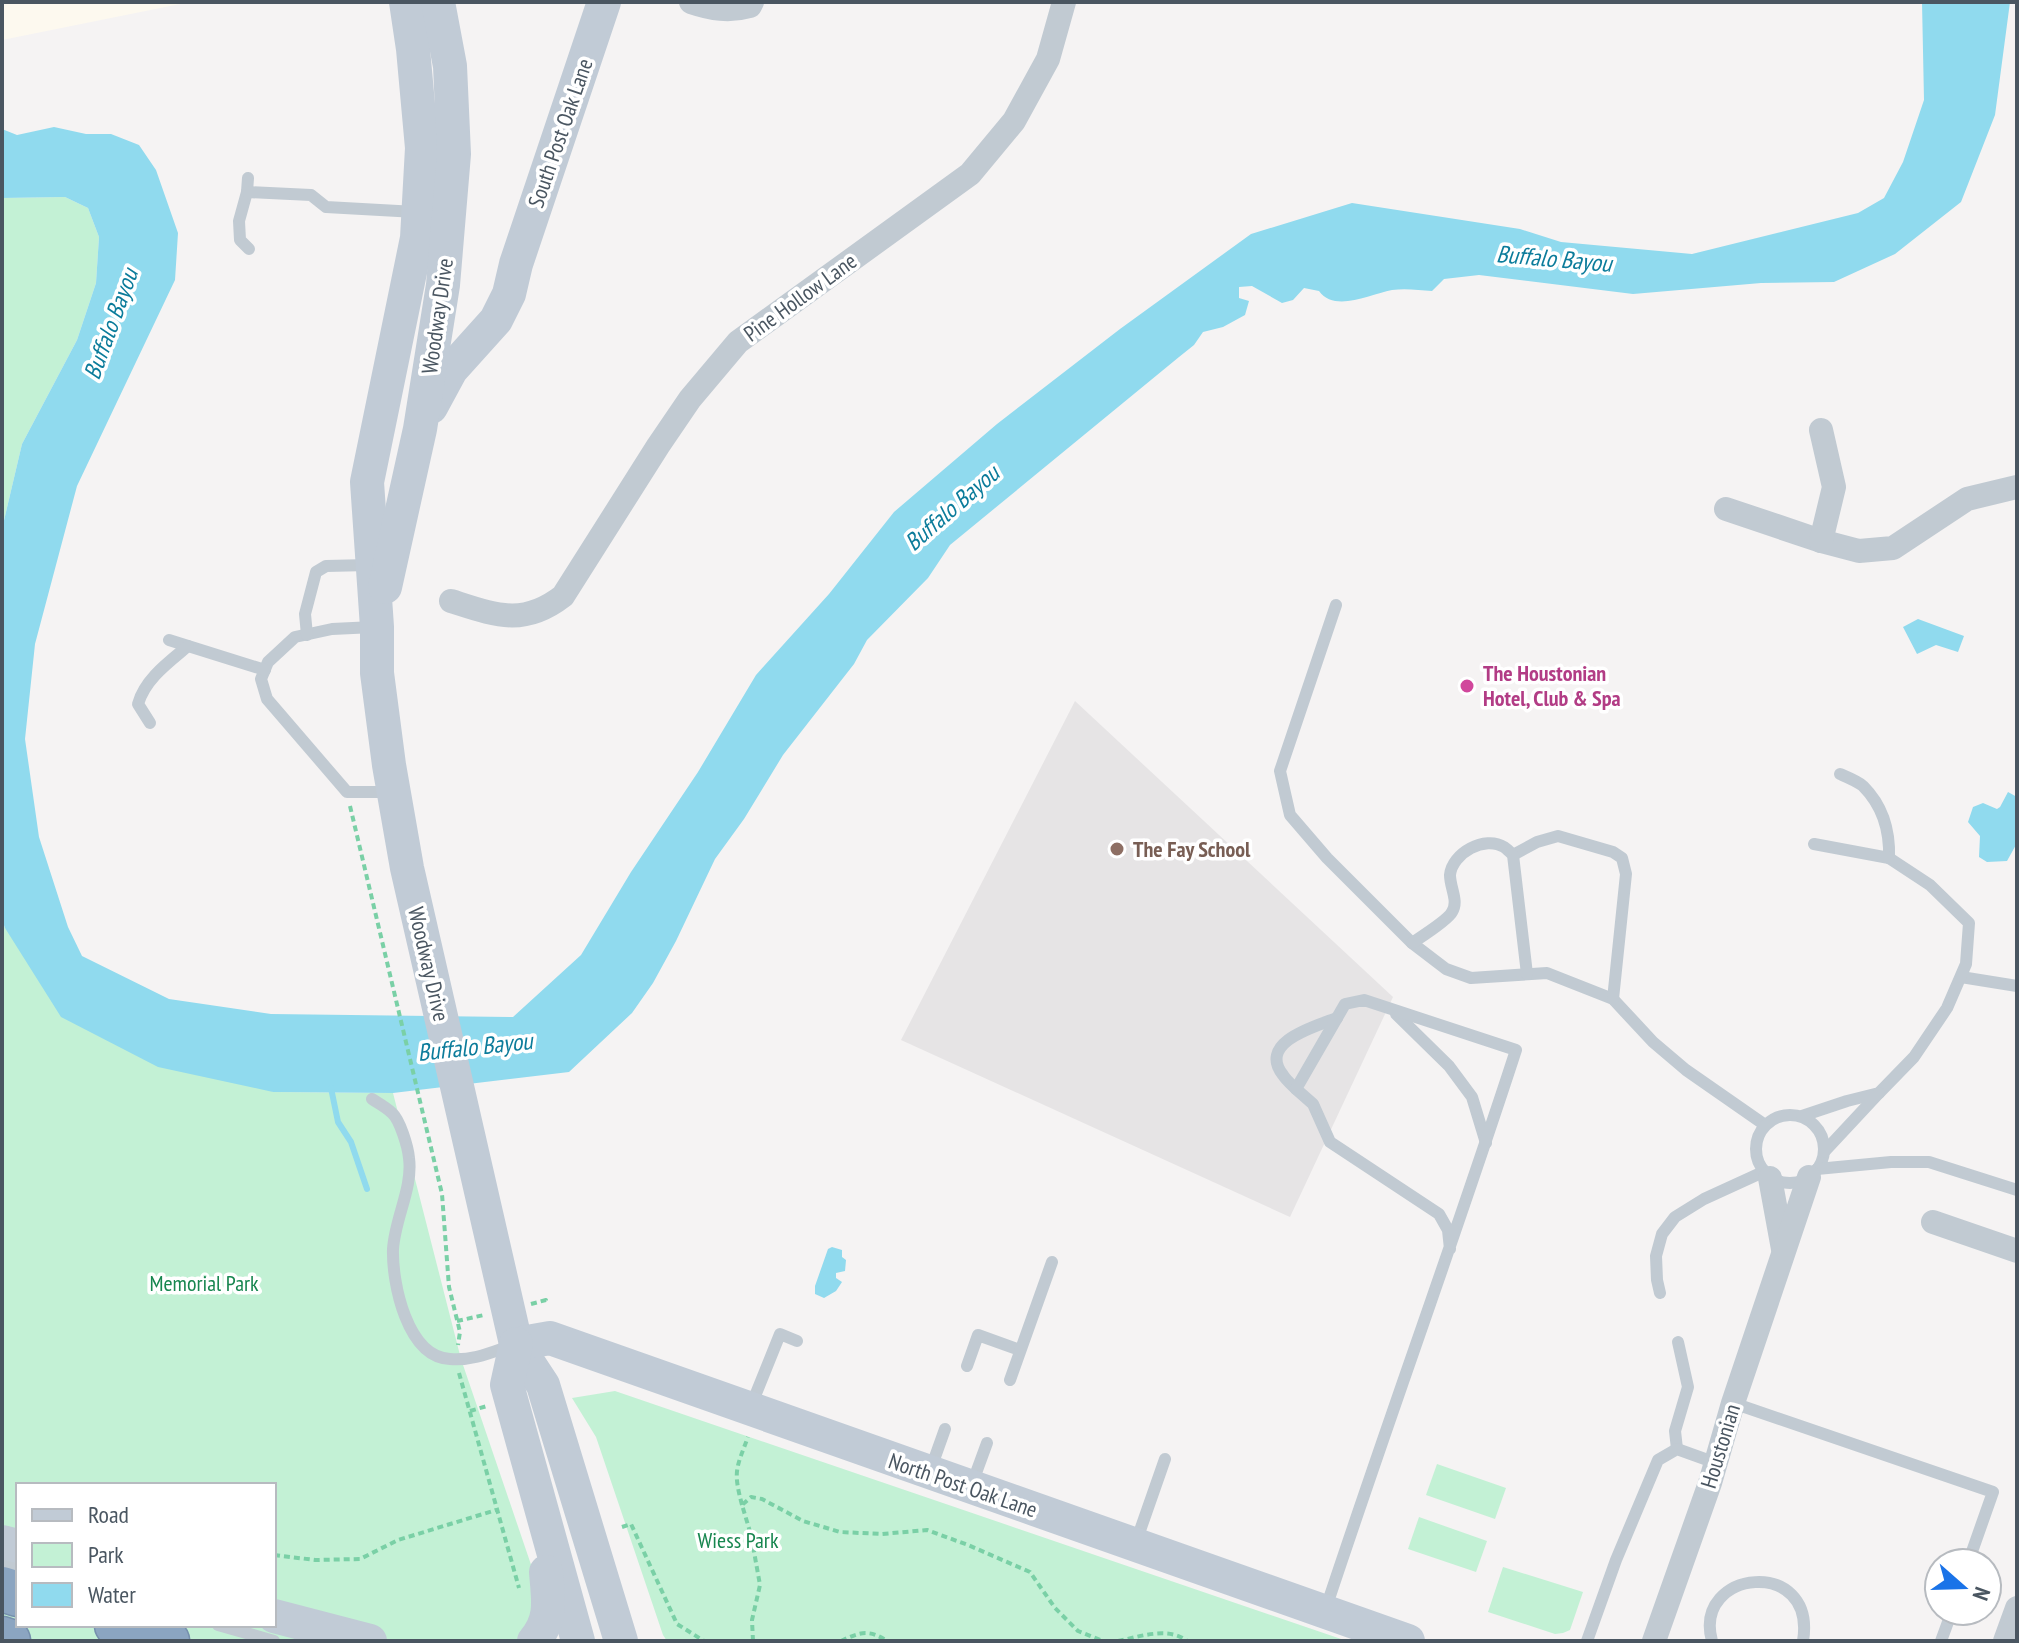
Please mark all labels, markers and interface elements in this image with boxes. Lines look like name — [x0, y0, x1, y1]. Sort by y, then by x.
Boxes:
street label: South Post Oak Lane — [521, 55, 599, 211]
water label: Buffalo Bayou — [1495, 238, 1614, 279]
street label: Pine Hollow Lane — [738, 247, 862, 347]
street label: Woodway Drive — [415, 256, 459, 376]
water label: Buffalo Bayou — [76, 263, 145, 383]
water label: Buffalo Bayou — [898, 457, 1007, 557]
place label: The Houstonian Hotel, Club & Spa — [1483, 659, 1621, 712]
marker: The Houstonian Hotel, Club & Spa — [1458, 677, 1476, 695]
place label: The Fay School — [1133, 835, 1251, 863]
marker: The Fay School — [1108, 840, 1126, 858]
street label: Woodway Drive — [402, 904, 456, 1024]
water label: Buffalo Bayou — [416, 1025, 536, 1068]
park label: Memorial Park — [149, 1269, 259, 1297]
street label: Houstonian — [1694, 1401, 1746, 1491]
street label: North Post Oak Lane — [885, 1447, 1041, 1523]
legend — [16, 1483, 276, 1627]
text: Road — [88, 1499, 129, 1530]
park label: Wiess Park — [698, 1526, 779, 1554]
text: Park — [88, 1539, 124, 1570]
north arrow — [1923, 1547, 2003, 1627]
text: Water — [88, 1579, 136, 1610]
text: N — [1967, 1583, 1997, 1604]

